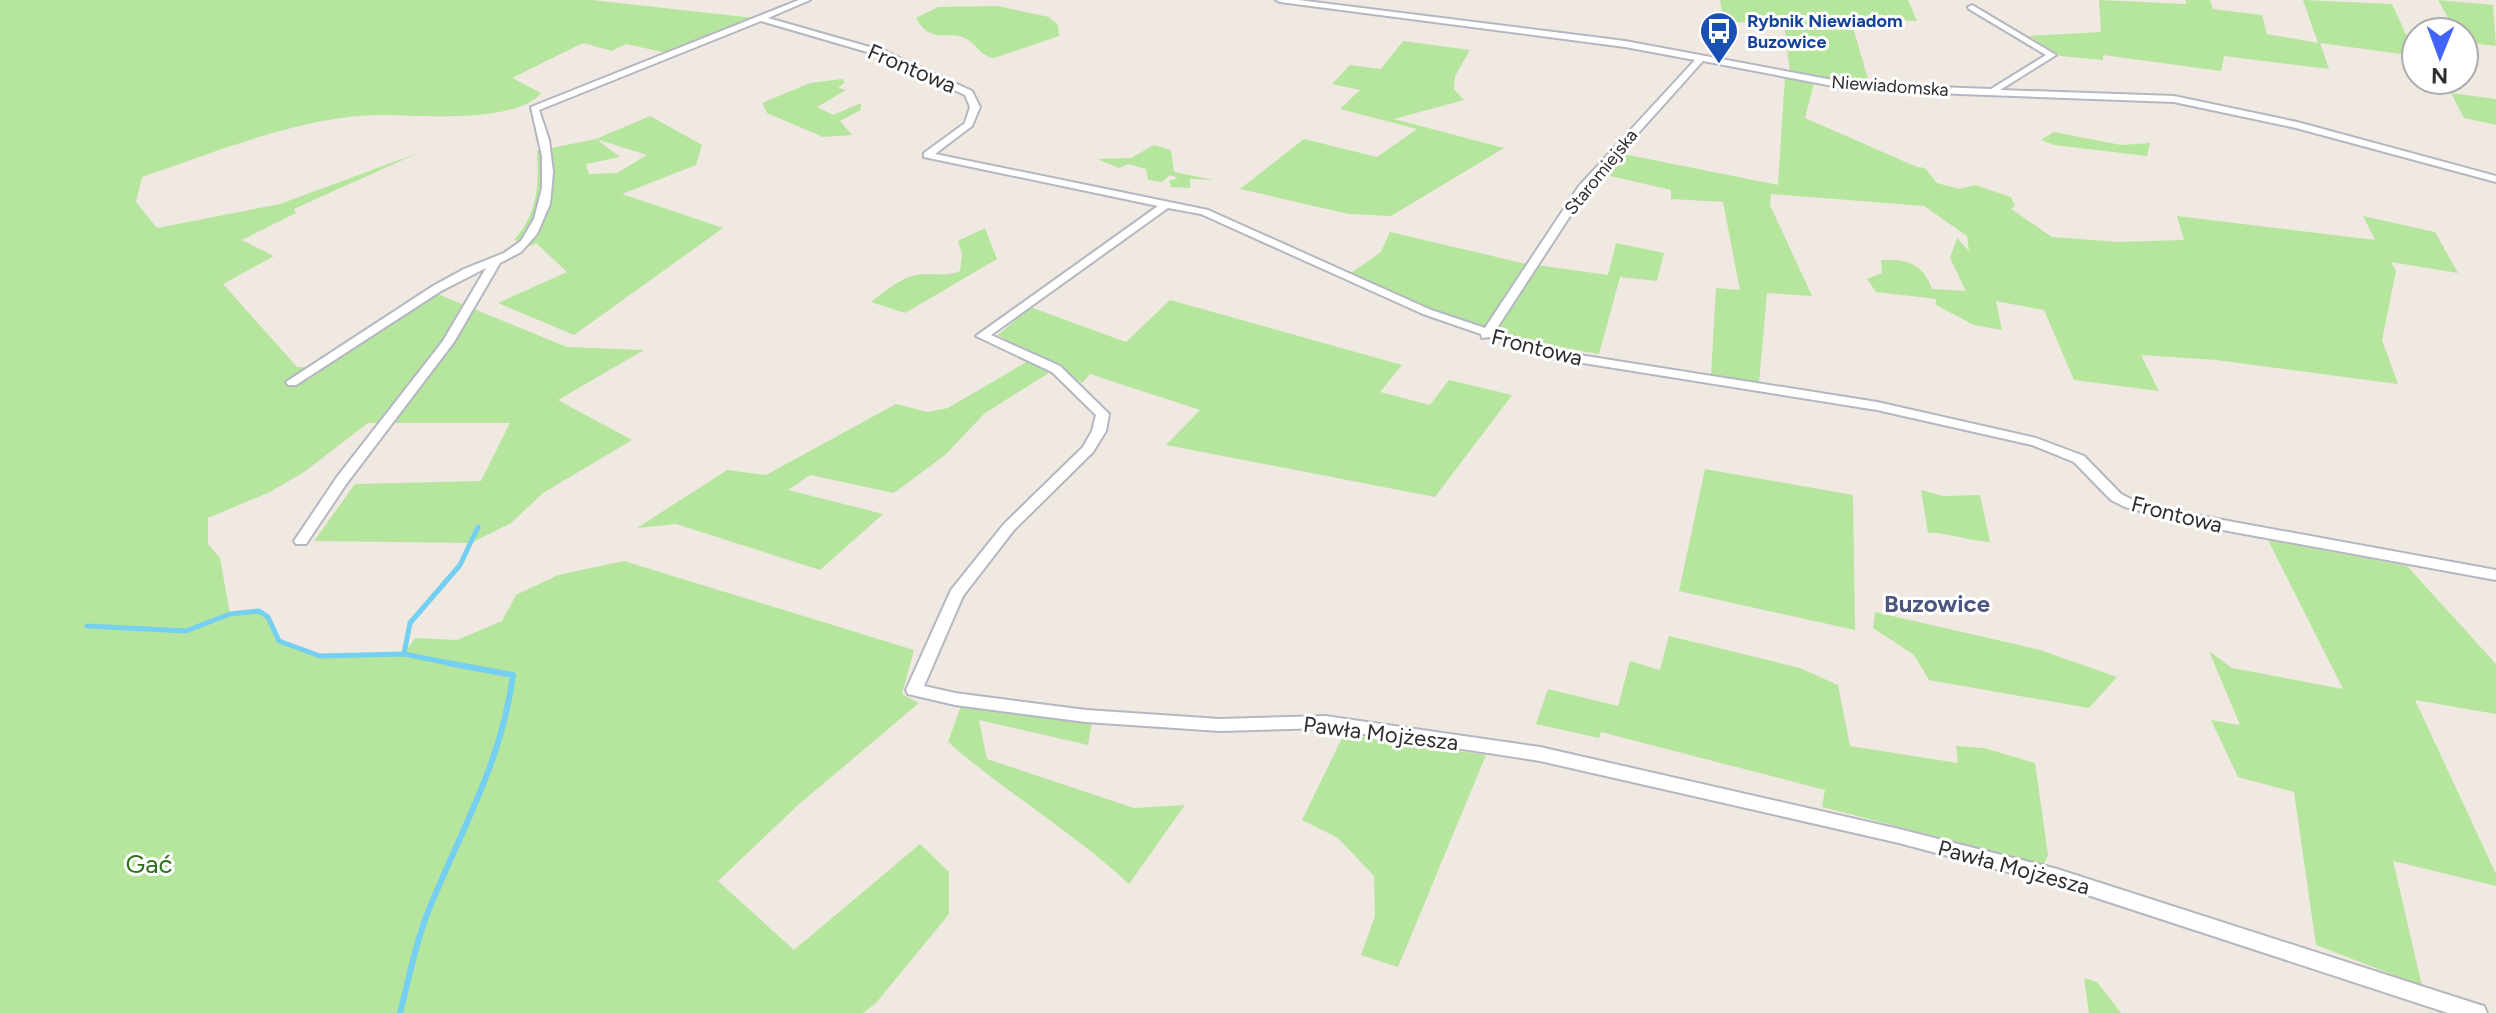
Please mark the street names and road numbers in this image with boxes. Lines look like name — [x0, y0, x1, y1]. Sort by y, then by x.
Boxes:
street label: Frontowa — [864, 38, 960, 99]
street label: Niewiadomska — [1831, 71, 1949, 101]
street label: Staromiejska — [1560, 125, 1642, 219]
street label: Frontowa — [1488, 323, 1585, 372]
street label: Frontowa — [2128, 490, 2225, 539]
street label: Pawła Mojżesza — [1302, 711, 1460, 756]
street label: Pawła Mojżesza — [1935, 834, 2093, 901]

